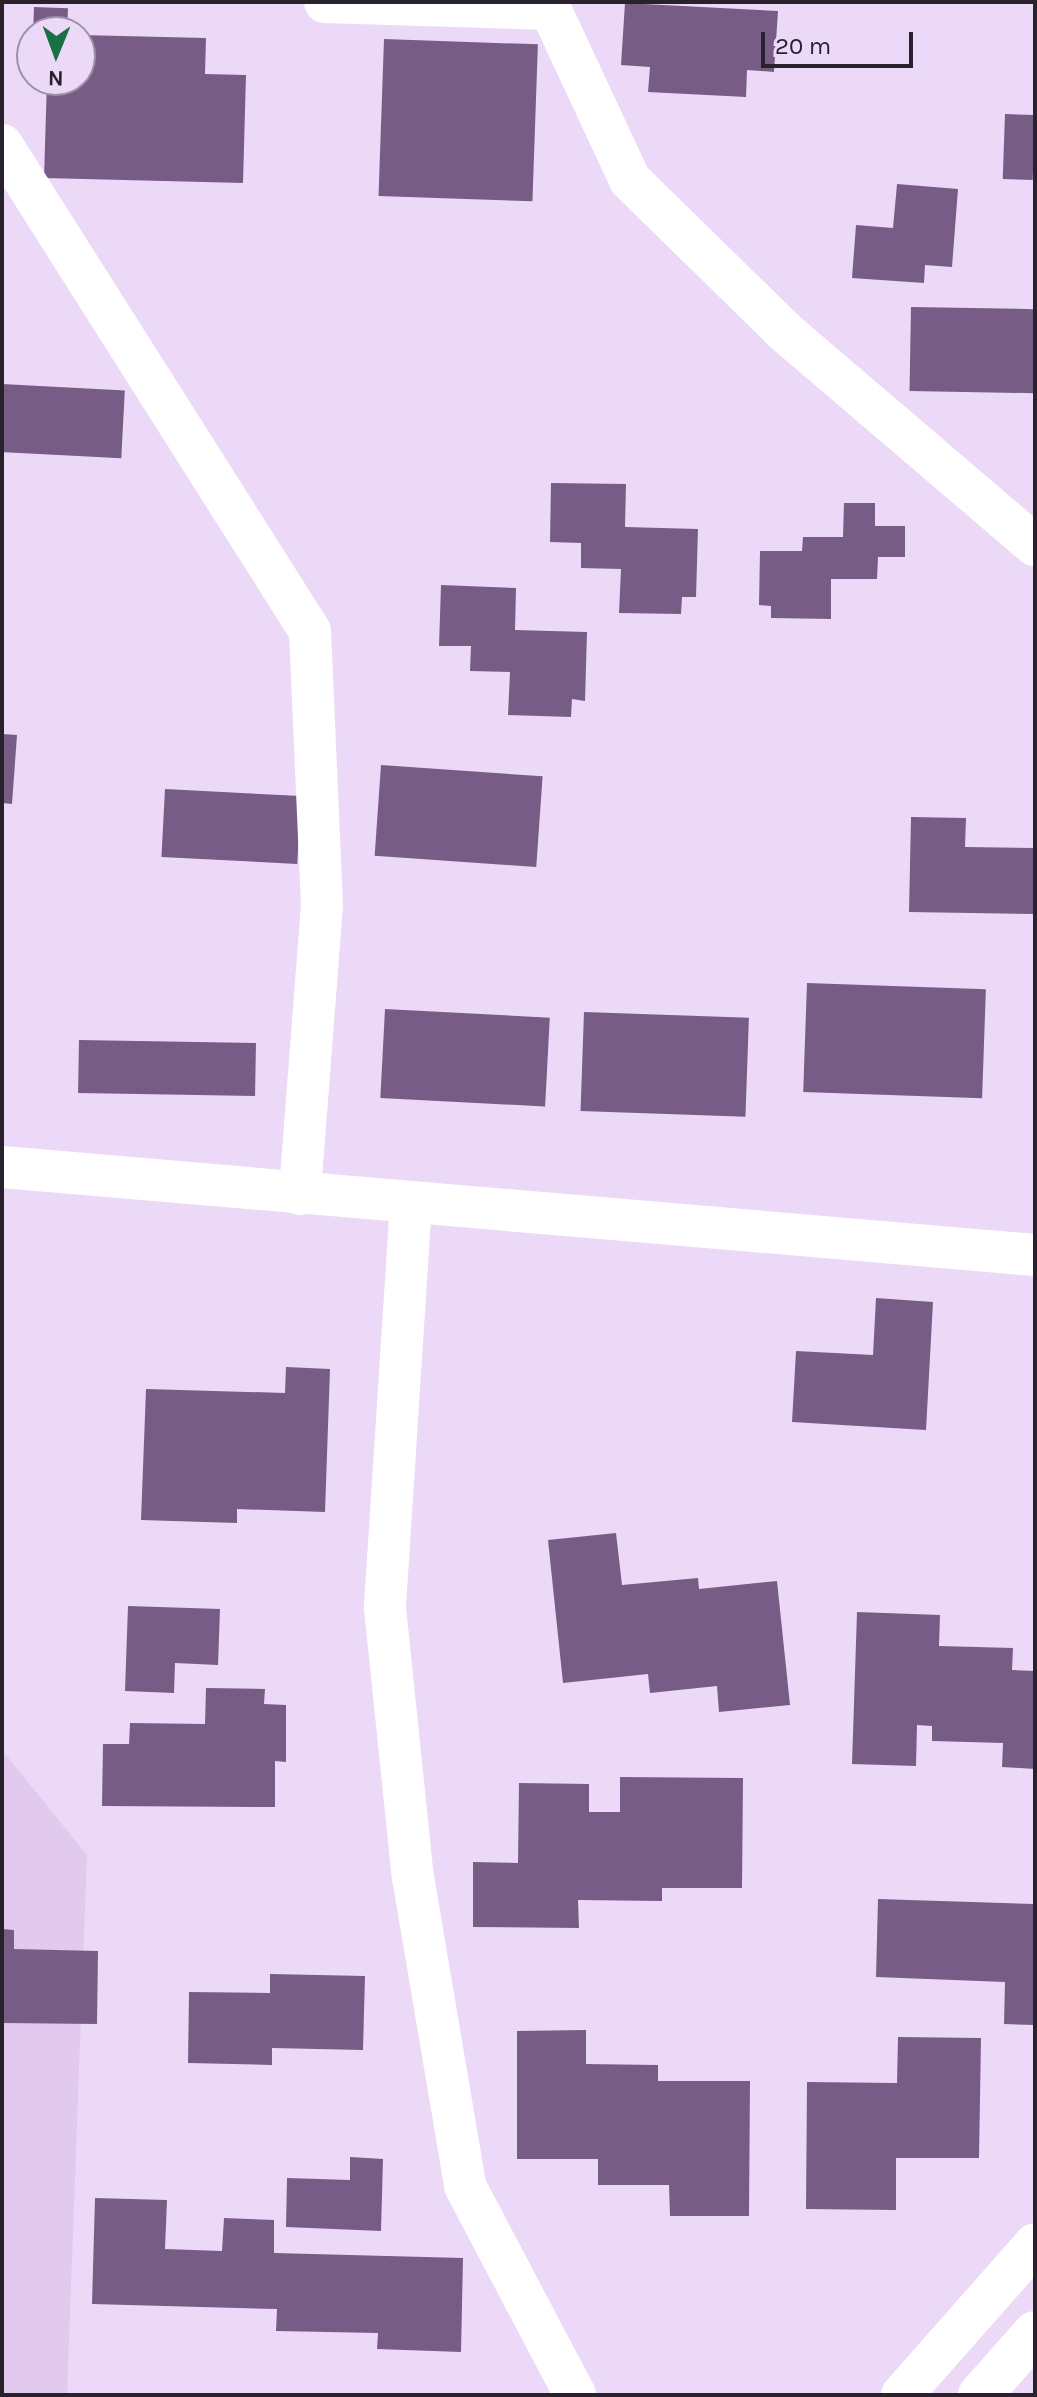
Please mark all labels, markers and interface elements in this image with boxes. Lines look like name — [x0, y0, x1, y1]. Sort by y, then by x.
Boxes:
north arrow — [16, 16, 96, 96]
scale bar — [765, 16, 917, 66]
text: 20 m — [775, 32, 831, 60]
text: N — [47, 65, 64, 91]

